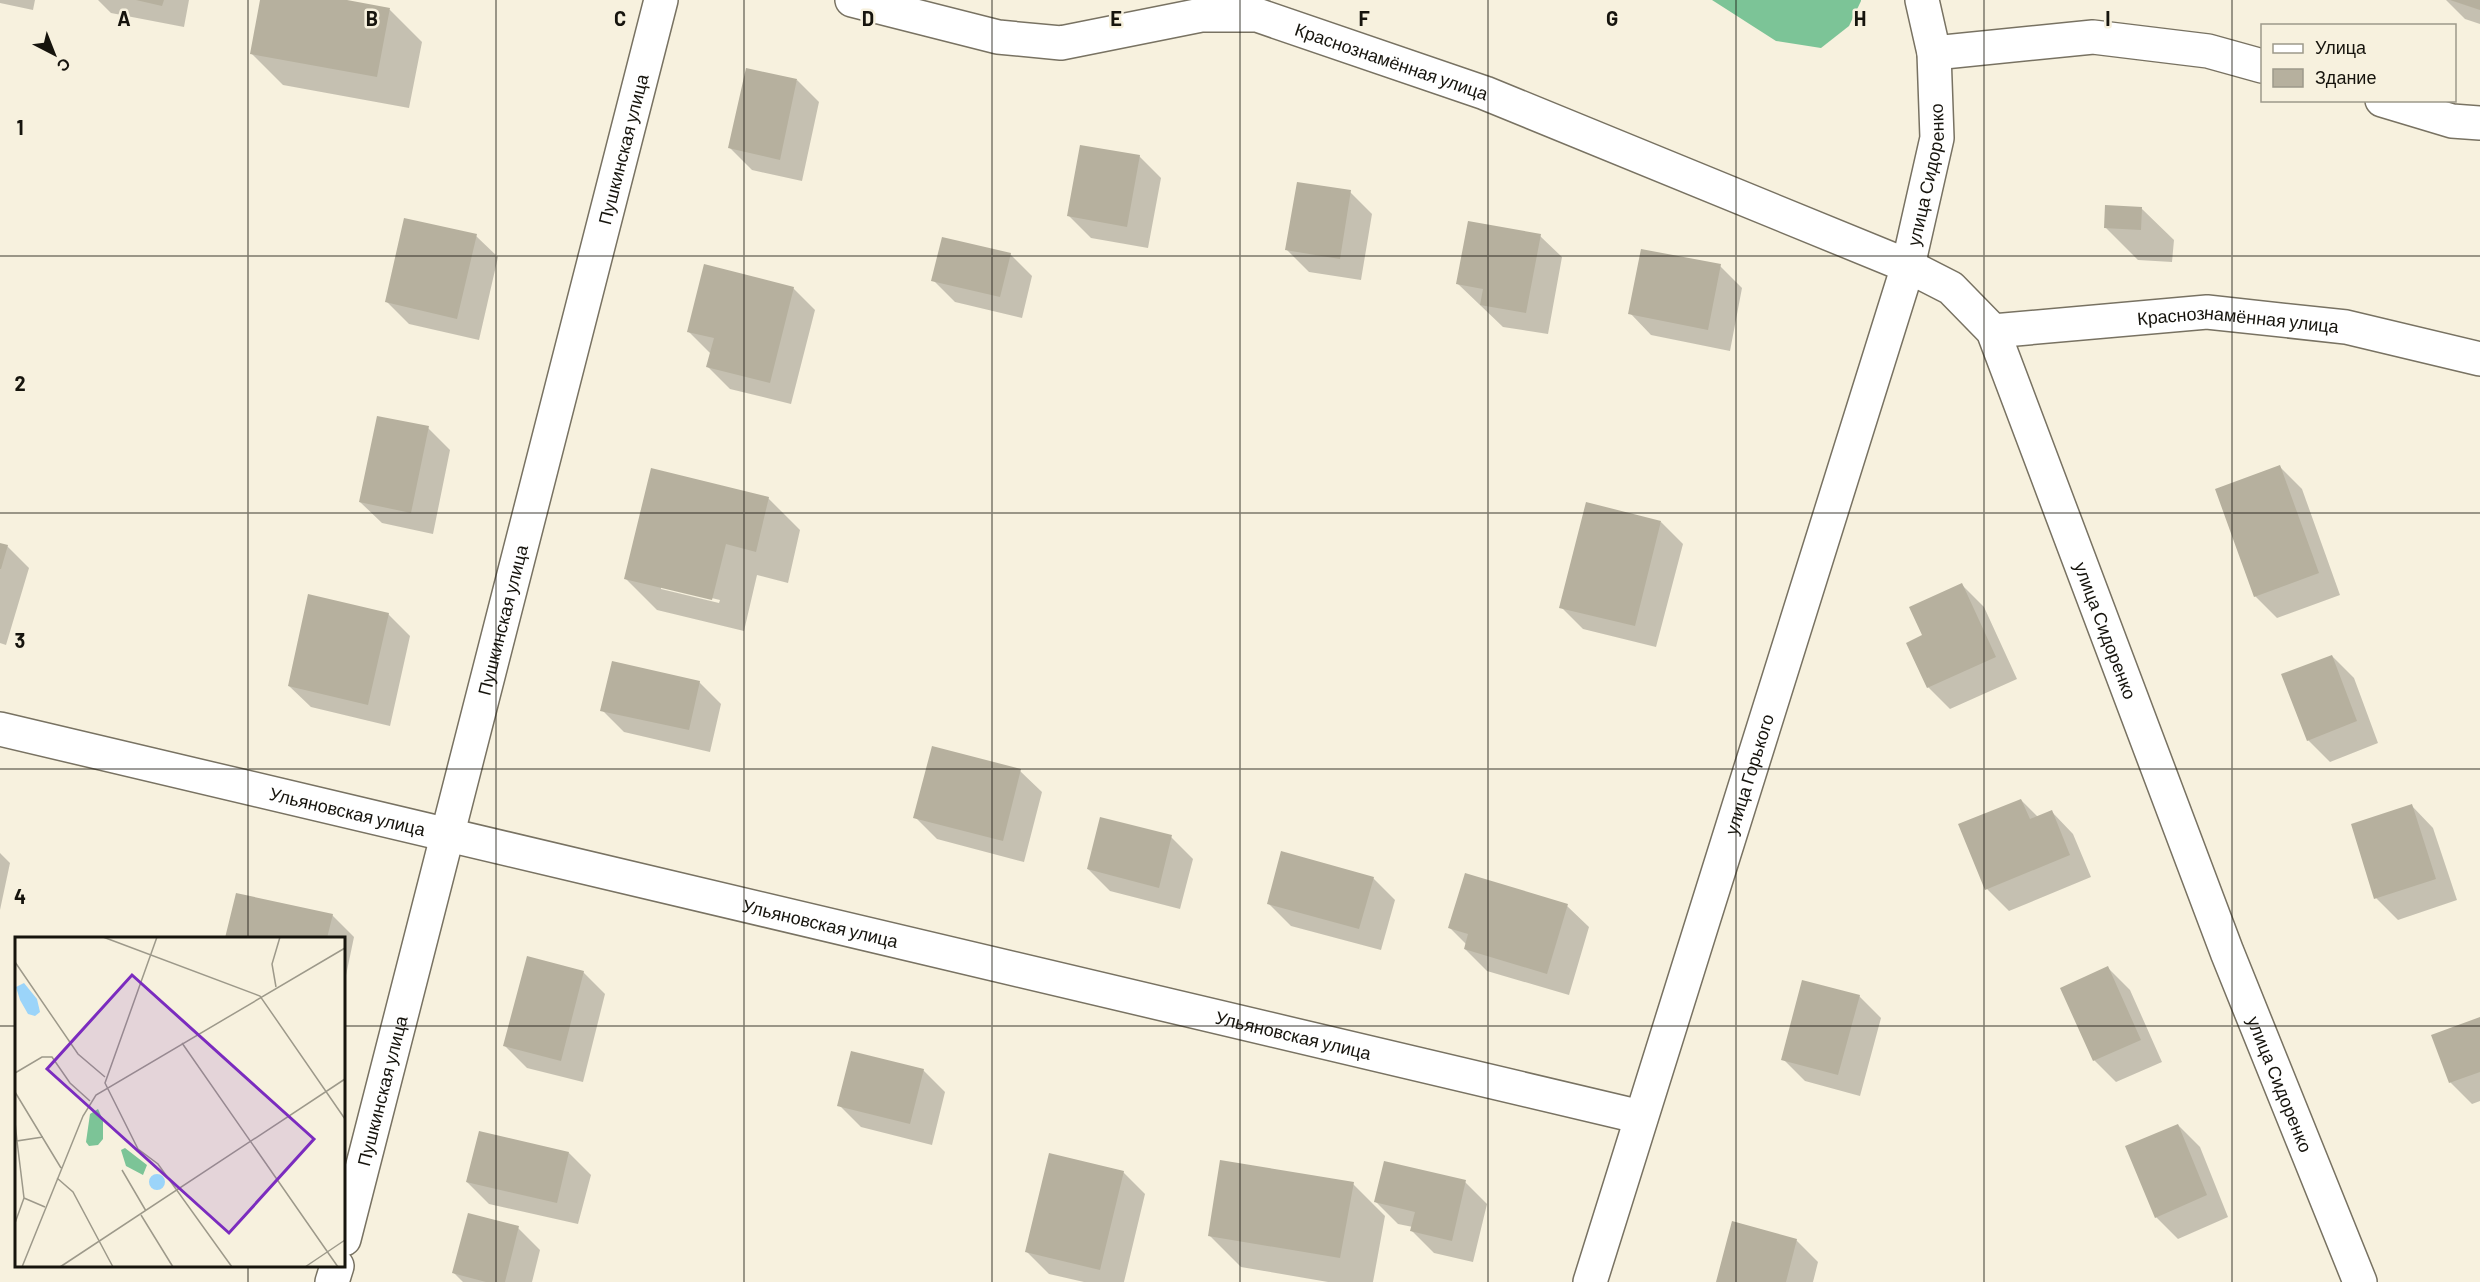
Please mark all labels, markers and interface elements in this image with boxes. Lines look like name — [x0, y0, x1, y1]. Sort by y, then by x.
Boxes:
text: A — [117, 6, 131, 30]
text: B — [366, 6, 378, 30]
text: C — [614, 6, 626, 30]
text: D — [862, 6, 874, 30]
text: E — [1110, 6, 1122, 30]
text: F — [1358, 6, 1370, 30]
text: G — [1606, 6, 1618, 30]
text: H — [1854, 6, 1866, 30]
text: I — [2105, 6, 2111, 30]
street label: Краснознамённая улица — [1292, 18, 1492, 105]
north arrow — [24, 24, 84, 84]
legend — [2261, 24, 2456, 102]
text: Улица — [2315, 36, 2367, 58]
text: С — [53, 55, 75, 77]
text: Здание — [2315, 66, 2376, 88]
street label: Пушкинская улица — [593, 71, 653, 227]
street label: улица Сидоренко — [1902, 103, 1948, 248]
text: 1 — [16, 115, 24, 139]
street label: Краснознамённая улица — [2136, 301, 2341, 337]
text: 2 — [14, 371, 26, 395]
street label: Пушкинская улица — [473, 541, 532, 697]
street label: улица Сидоренко — [2070, 559, 2142, 702]
text: 3 — [15, 628, 25, 652]
street label: улица Горького — [1720, 711, 1778, 837]
street label: Ульяновская улица — [267, 782, 428, 840]
text: 4 — [14, 884, 26, 908]
street label: Ульяновская улица — [740, 894, 901, 952]
inset map — [15, 937, 345, 1267]
street label: Ульяновская улица — [1213, 1006, 1374, 1064]
street label: Пушкинская улица — [352, 1012, 412, 1168]
street label: улица Сидоренко — [2243, 1013, 2317, 1155]

